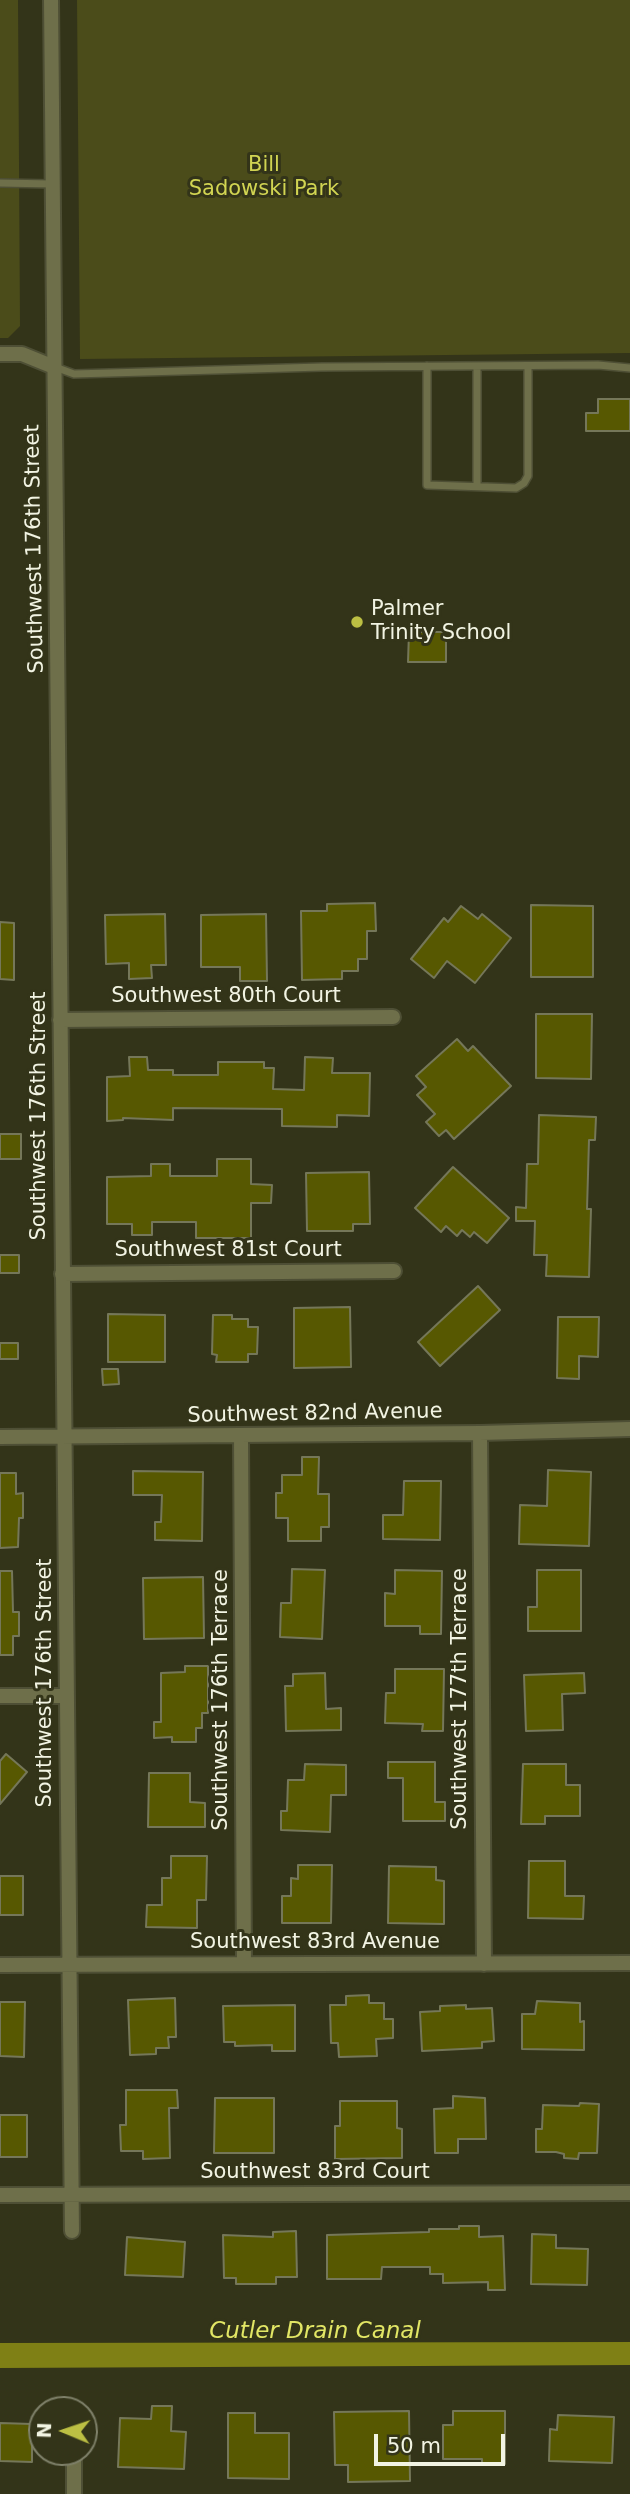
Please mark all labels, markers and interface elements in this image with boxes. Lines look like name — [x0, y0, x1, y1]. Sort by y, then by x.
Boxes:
park label: Bill Sadowski Park — [189, 153, 339, 203]
street label: Southwest 176th Street — [20, 424, 50, 674]
place label: Palmer Trinity School — [371, 597, 511, 647]
marker: Palmer Trinity School — [349, 614, 365, 630]
street label: Southwest 80th Court — [111, 984, 341, 1010]
street label: Southwest 176th Street — [27, 991, 53, 1241]
street label: Southwest 81st Court — [114, 1238, 342, 1264]
street label: Southwest 82nd Avenue — [187, 1399, 443, 1429]
street label: Southwest 176th Street — [33, 1558, 59, 1808]
street label: Southwest 177th Terrace — [448, 1568, 474, 1830]
street label: Southwest 176th Terrace — [209, 1569, 235, 1831]
street label: Southwest 83rd Avenue — [190, 1930, 440, 1956]
street label: Southwest 83rd Court — [200, 2160, 430, 2186]
water label: Cutler Drain Canal — [209, 2318, 421, 2346]
north arrow — [28, 2396, 98, 2466]
scale bar — [378, 2420, 509, 2464]
text: N — [33, 2422, 55, 2439]
text: 50 m — [387, 2434, 441, 2458]

